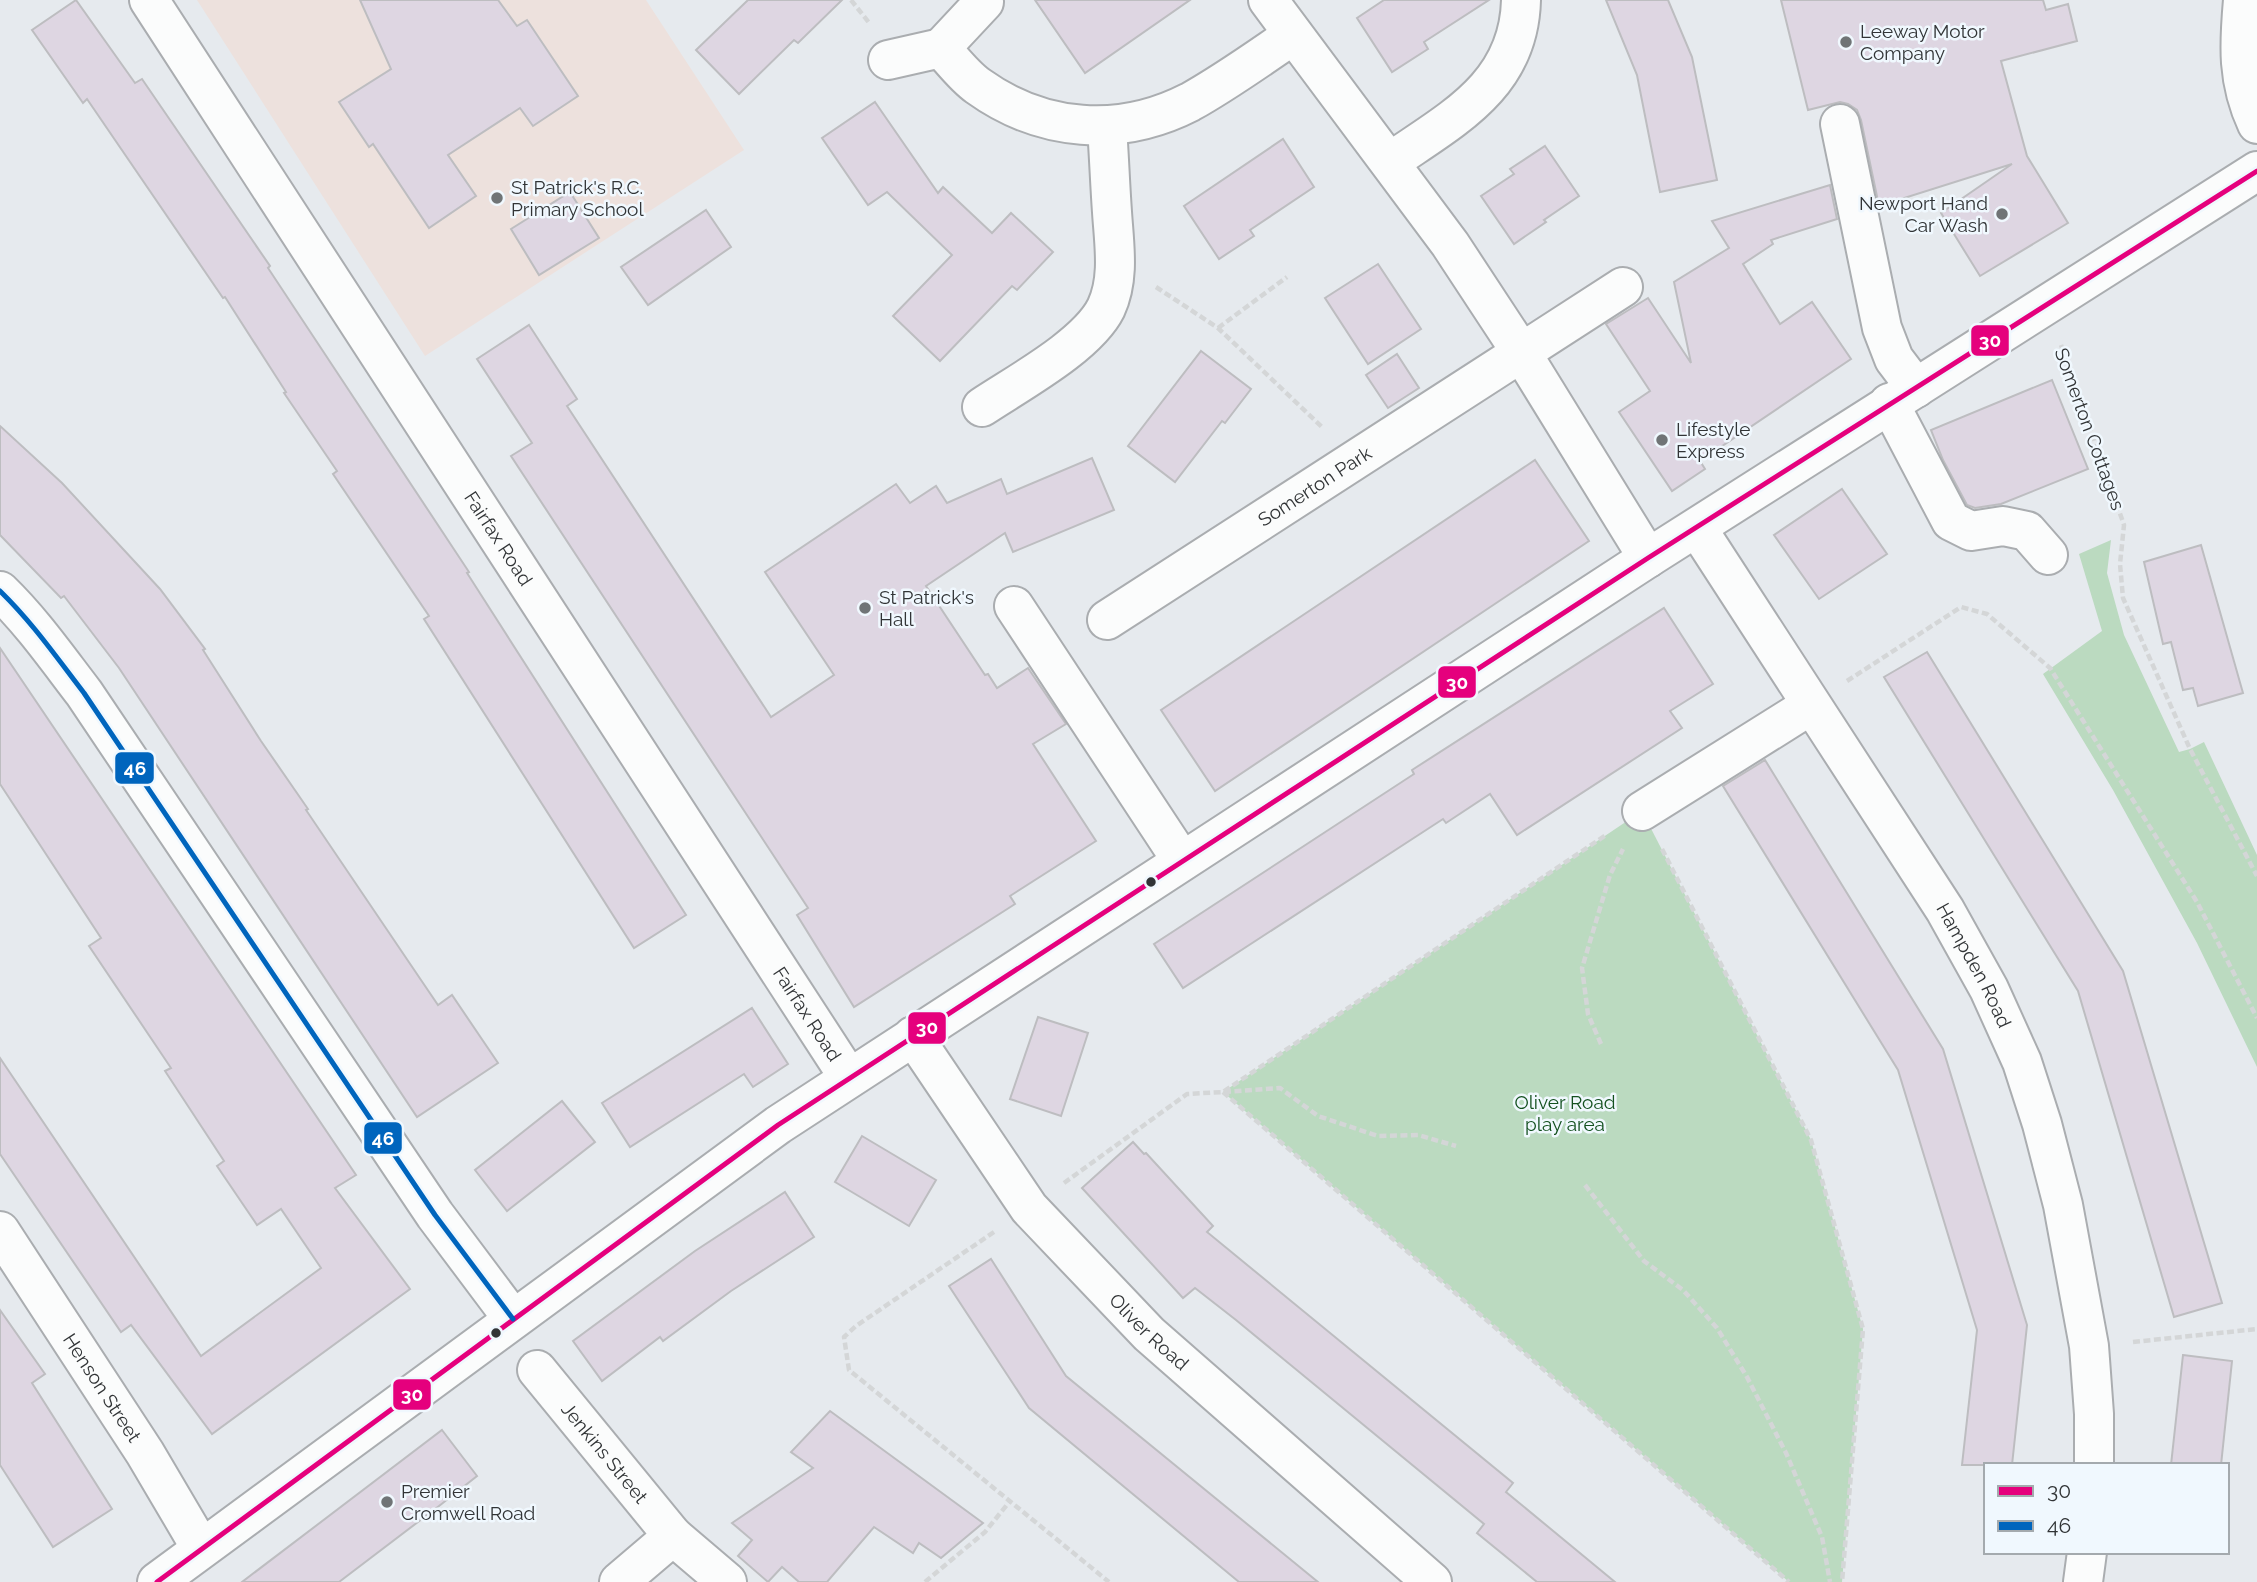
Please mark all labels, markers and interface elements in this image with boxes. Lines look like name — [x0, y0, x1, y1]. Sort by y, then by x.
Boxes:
place label: Leeway Motor Company — [1860, 20, 1985, 64]
marker: Leeway Motor Company — [1838, 34, 1854, 50]
place label: St Patrick's R.C. Primary School — [511, 176, 644, 220]
marker: St Patrick's R.C. Primary School — [489, 190, 505, 206]
place label: Newport Hand Car Wash — [1859, 192, 1988, 236]
marker: Newport Hand Car Wash — [1994, 206, 2010, 222]
line badge: 30 — [1970, 324, 2010, 357]
text: 30 — [1979, 329, 2001, 351]
street label: Somerton Cottages — [2050, 345, 2130, 513]
place label: Lifestyle Express — [1676, 418, 1751, 462]
marker: Lifestyle Express — [1654, 432, 1670, 448]
street label: Somerton Park — [1254, 441, 1375, 531]
street label: Fairfax Road — [460, 487, 537, 590]
place label: St Patrick's Hall — [879, 586, 974, 630]
marker: St Patrick's Hall — [857, 600, 873, 616]
line badge: 30 — [1437, 665, 1477, 699]
text: 30 — [1446, 671, 1468, 693]
line badge: 46 — [114, 751, 155, 785]
text: 46 — [124, 757, 146, 779]
unlabelled marker — [1144, 875, 1158, 889]
street label: Hampden Road — [1932, 899, 2016, 1031]
street label: Fairfax Road — [769, 963, 846, 1065]
line badge: 30 — [907, 1011, 947, 1045]
text: 30 — [916, 1016, 938, 1038]
park label: Oliver Road play area — [1514, 1091, 1616, 1135]
line badge: 46 — [363, 1121, 403, 1155]
text: 46 — [372, 1127, 394, 1149]
street label: Oliver Road — [1105, 1289, 1193, 1375]
unlabelled marker — [489, 1326, 503, 1340]
street label: Henson Street — [59, 1329, 146, 1447]
line badge: 30 — [392, 1378, 432, 1411]
text: 30 — [401, 1383, 423, 1405]
street label: Jenkins Street — [557, 1398, 653, 1508]
legend — [1984, 1463, 2229, 1554]
text: 30 — [2047, 1478, 2071, 1503]
place label: Premier Cromwell Road — [401, 1480, 535, 1524]
marker: Premier Cromwell Road — [379, 1494, 395, 1510]
text: 46 — [2047, 1513, 2071, 1538]

